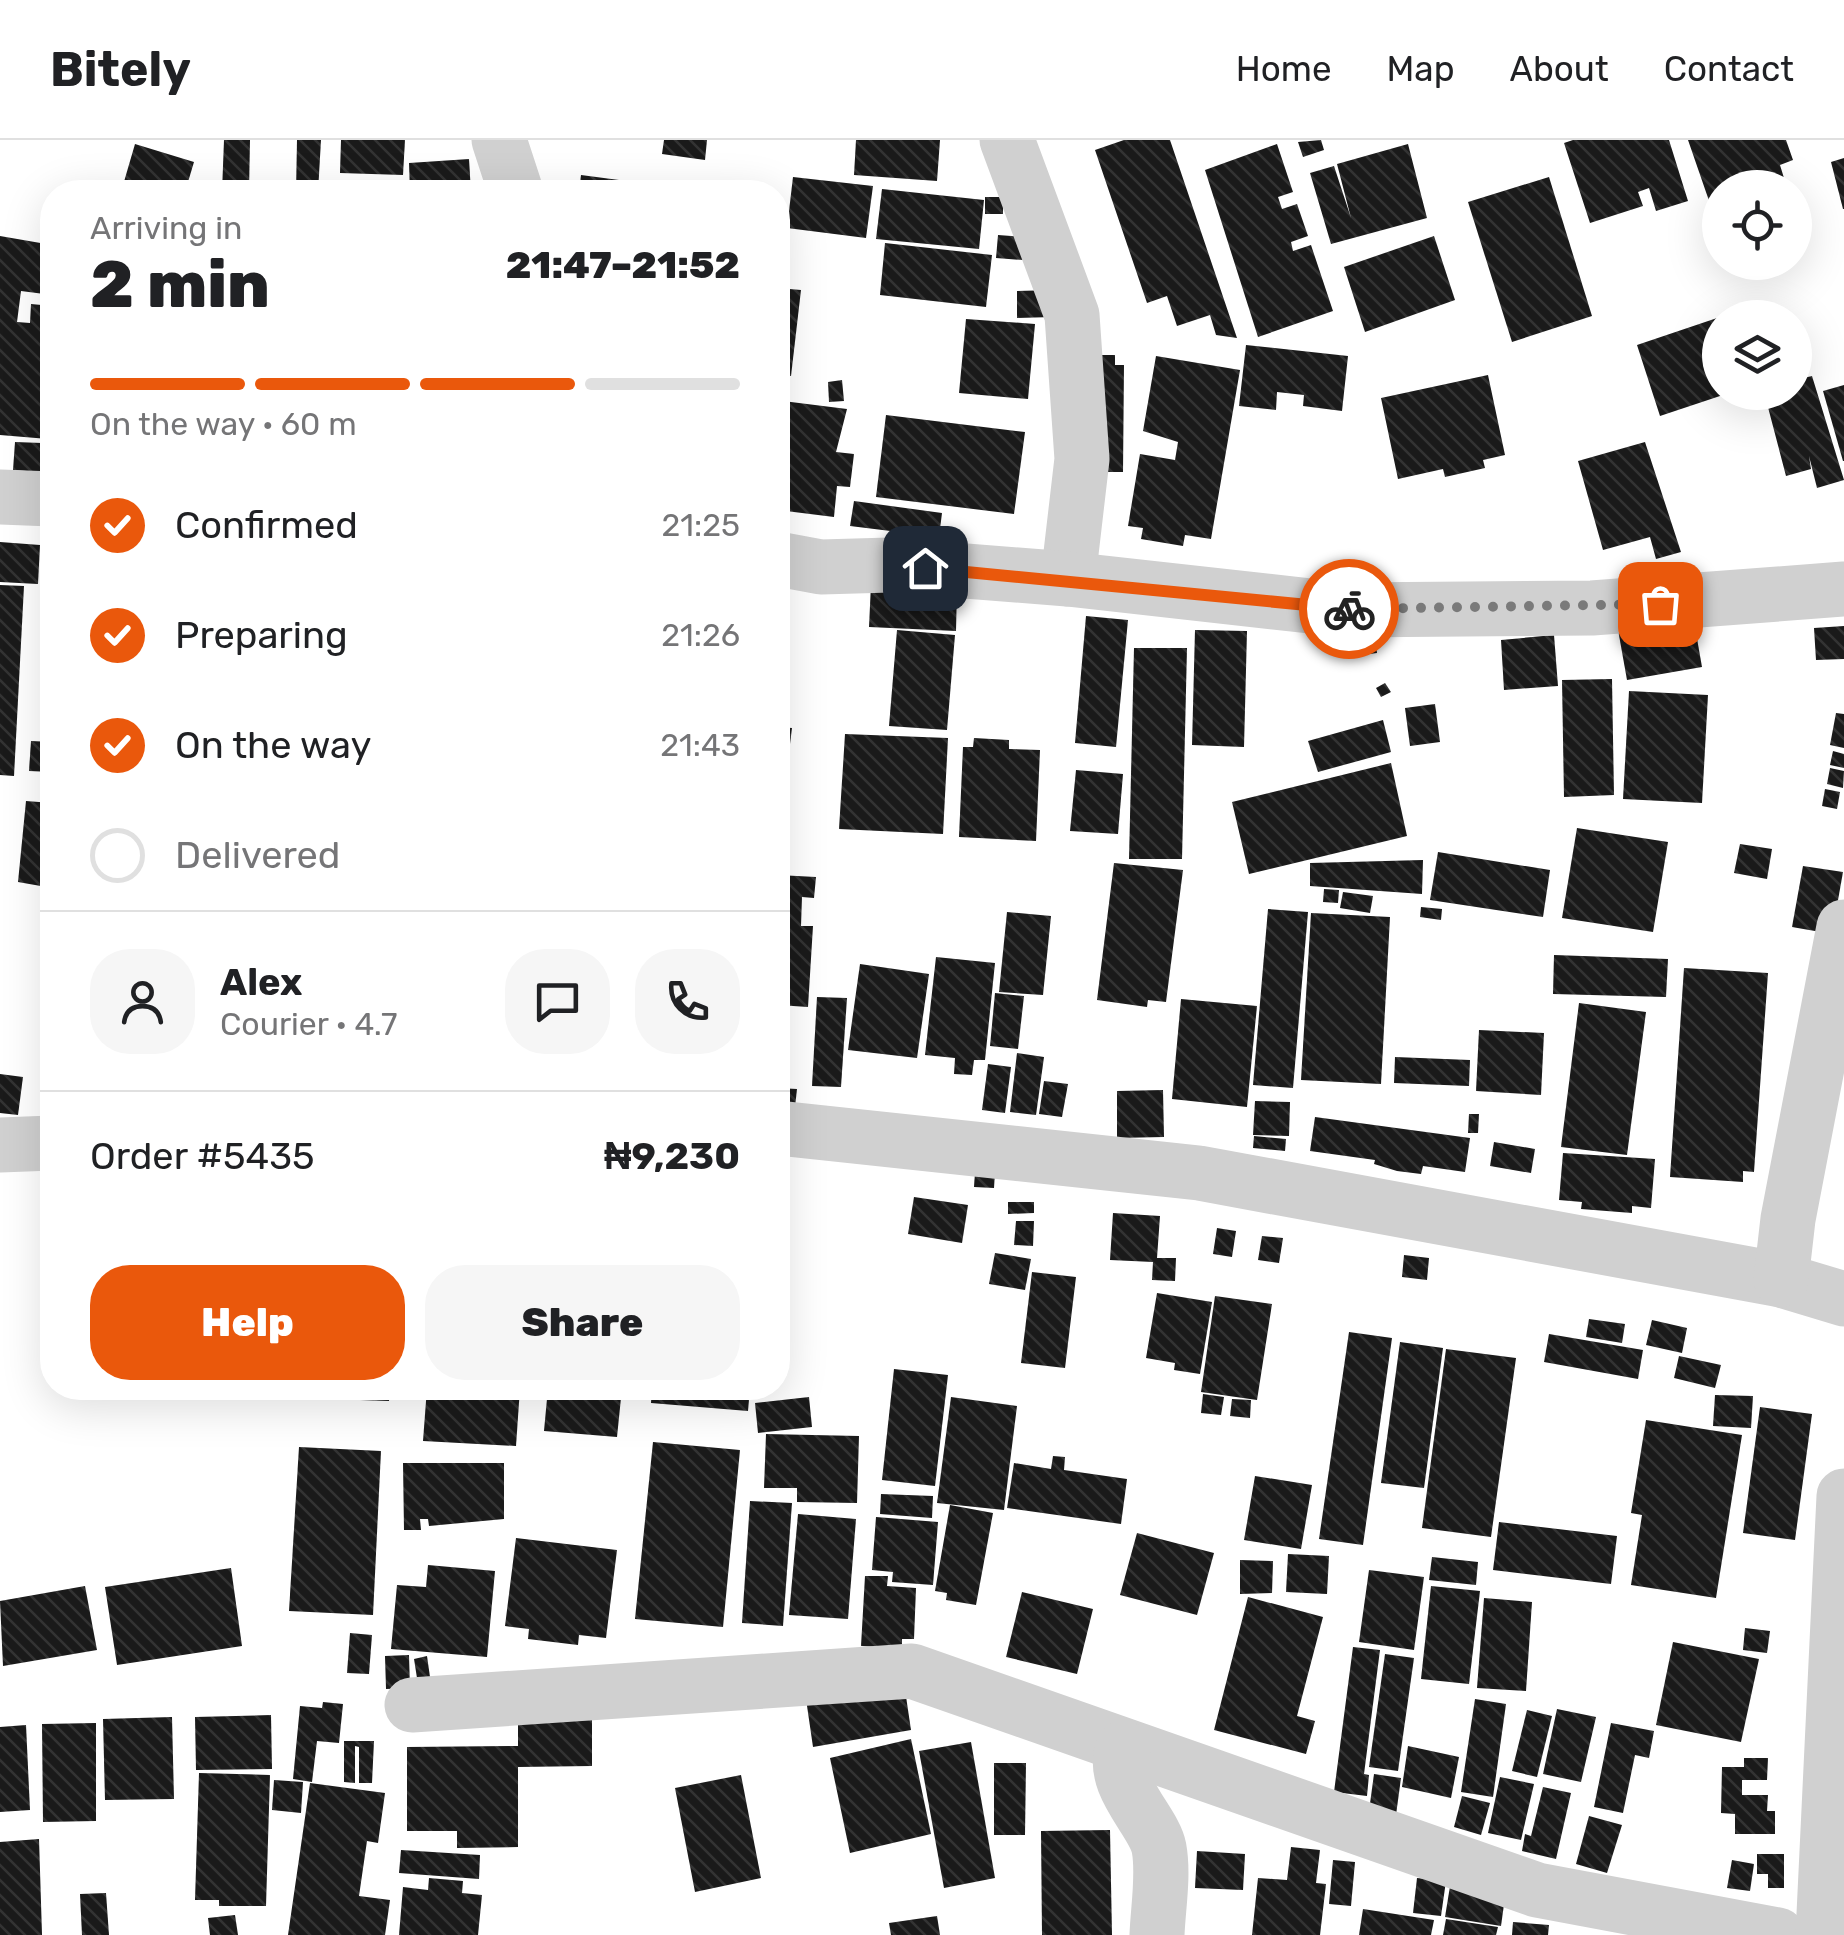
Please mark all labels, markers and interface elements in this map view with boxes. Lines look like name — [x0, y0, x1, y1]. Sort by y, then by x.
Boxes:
text: Bitely — [50, 41, 191, 98]
text: Home — [1236, 48, 1332, 90]
text: Map — [1387, 48, 1455, 90]
text: About — [1510, 48, 1609, 90]
text: Contact — [1664, 48, 1794, 90]
map controls — [1702, 170, 1812, 410]
button: locate — [1702, 170, 1812, 280]
text: Arriving in — [90, 209, 242, 247]
text: 21:47–21:52 — [506, 242, 740, 288]
text: 2 min — [90, 246, 270, 323]
button: layers — [1702, 300, 1812, 410]
text: On the way · 60 m — [90, 405, 357, 443]
icon: check — [90, 498, 145, 553]
text: Confirmed — [175, 502, 358, 548]
text: 21:25 — [662, 506, 740, 544]
pin — [883, 526, 968, 611]
icon: home — [898, 541, 953, 596]
courier — [1299, 559, 1399, 659]
pin — [1618, 562, 1703, 647]
icon: bag — [1633, 577, 1688, 632]
icon: bike — [1322, 582, 1377, 637]
icon: check — [90, 608, 145, 663]
text: Preparing — [175, 612, 348, 658]
text: 21:26 — [661, 616, 740, 654]
icon: check — [90, 718, 145, 773]
text: On the way — [175, 722, 371, 768]
text: 21:43 — [660, 726, 740, 764]
text: Delivered — [175, 832, 340, 878]
button: person — [90, 949, 195, 1054]
button: chat — [505, 949, 610, 1054]
button: phone — [635, 949, 740, 1054]
text: Alex — [220, 959, 302, 1005]
text: Courier · 4.7 — [220, 1005, 397, 1043]
text: Order #5435 — [90, 1133, 315, 1179]
text: ₦9,230 — [604, 1133, 740, 1179]
button: Help — [90, 1265, 405, 1380]
button: Share — [425, 1265, 740, 1380]

